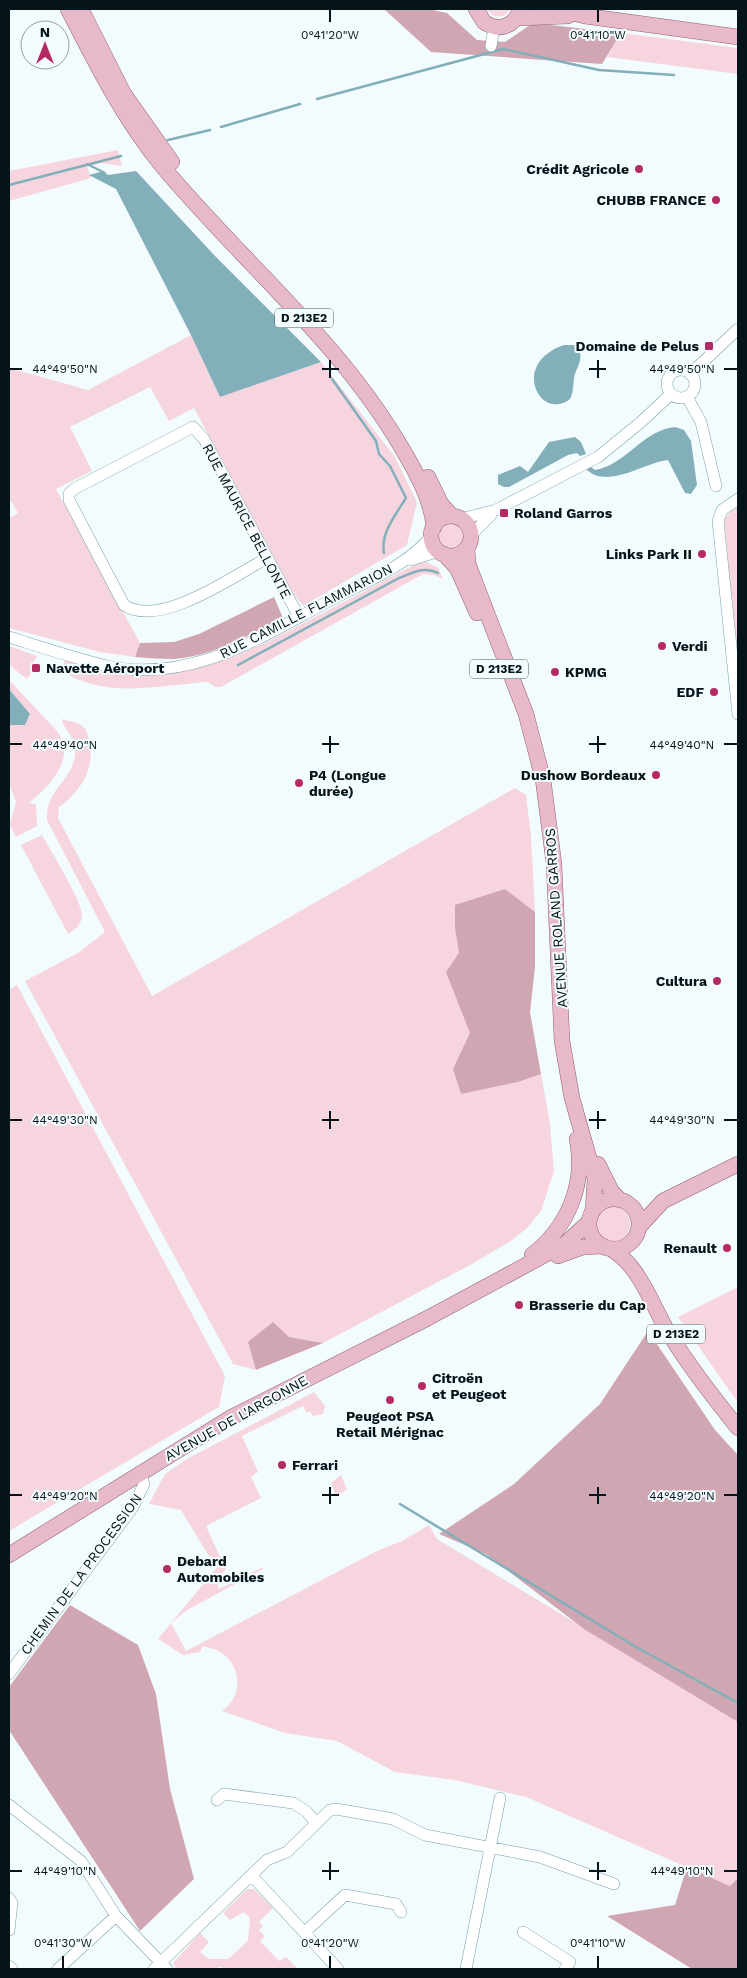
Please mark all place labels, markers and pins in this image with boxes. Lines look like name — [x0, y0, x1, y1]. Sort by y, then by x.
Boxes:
place label: Crédit Agricole — [526, 161, 629, 177]
marker: Crédit Agricole — [633, 163, 645, 175]
place label: CHUBB FRANCE — [597, 192, 706, 208]
marker: CHUBB FRANCE — [710, 194, 722, 206]
place label: Domaine de Pelus — [576, 338, 700, 354]
marker: Domaine de Pelus — [703, 340, 715, 352]
place label: Roland Garros — [514, 505, 613, 521]
marker: Roland Garros — [498, 507, 510, 519]
place label: Links Park II — [606, 546, 692, 562]
marker: Links Park II — [696, 548, 708, 560]
place label: Verdi — [672, 638, 708, 654]
marker: Verdi — [656, 640, 668, 652]
place label: Navette Aéroport — [46, 660, 164, 676]
marker: Navette Aéroport — [30, 662, 42, 674]
place label: KPMG — [565, 664, 607, 680]
marker: KPMG — [549, 666, 561, 678]
place label: EDF — [677, 684, 704, 700]
marker: EDF — [708, 686, 720, 698]
place label: P4 (Longue durée) — [309, 767, 386, 799]
place label: Dushow Bordeaux — [521, 767, 647, 783]
marker: Dushow Bordeaux — [650, 769, 662, 781]
marker: P4 (Longue durée) — [293, 777, 305, 789]
place label: Cultura — [656, 973, 708, 989]
marker: Cultura — [711, 975, 723, 987]
place label: Renault — [663, 1240, 717, 1256]
marker: Renault — [721, 1242, 733, 1254]
place label: Brasserie du Cap — [529, 1297, 646, 1313]
marker: Brasserie du Cap — [513, 1299, 525, 1311]
place label: Citroën et Peugeot — [432, 1370, 506, 1402]
marker: Citroën et Peugeot — [416, 1380, 428, 1392]
marker: Peugeot PSA Retail Mérignac — [384, 1394, 396, 1406]
place label: Peugeot PSA Retail Mérignac — [336, 1408, 444, 1440]
place label: Ferrari — [292, 1457, 338, 1473]
marker: Ferrari — [276, 1459, 288, 1471]
place label: Debard Automobiles — [177, 1553, 265, 1585]
marker: Debard Automobiles — [161, 1563, 173, 1575]

